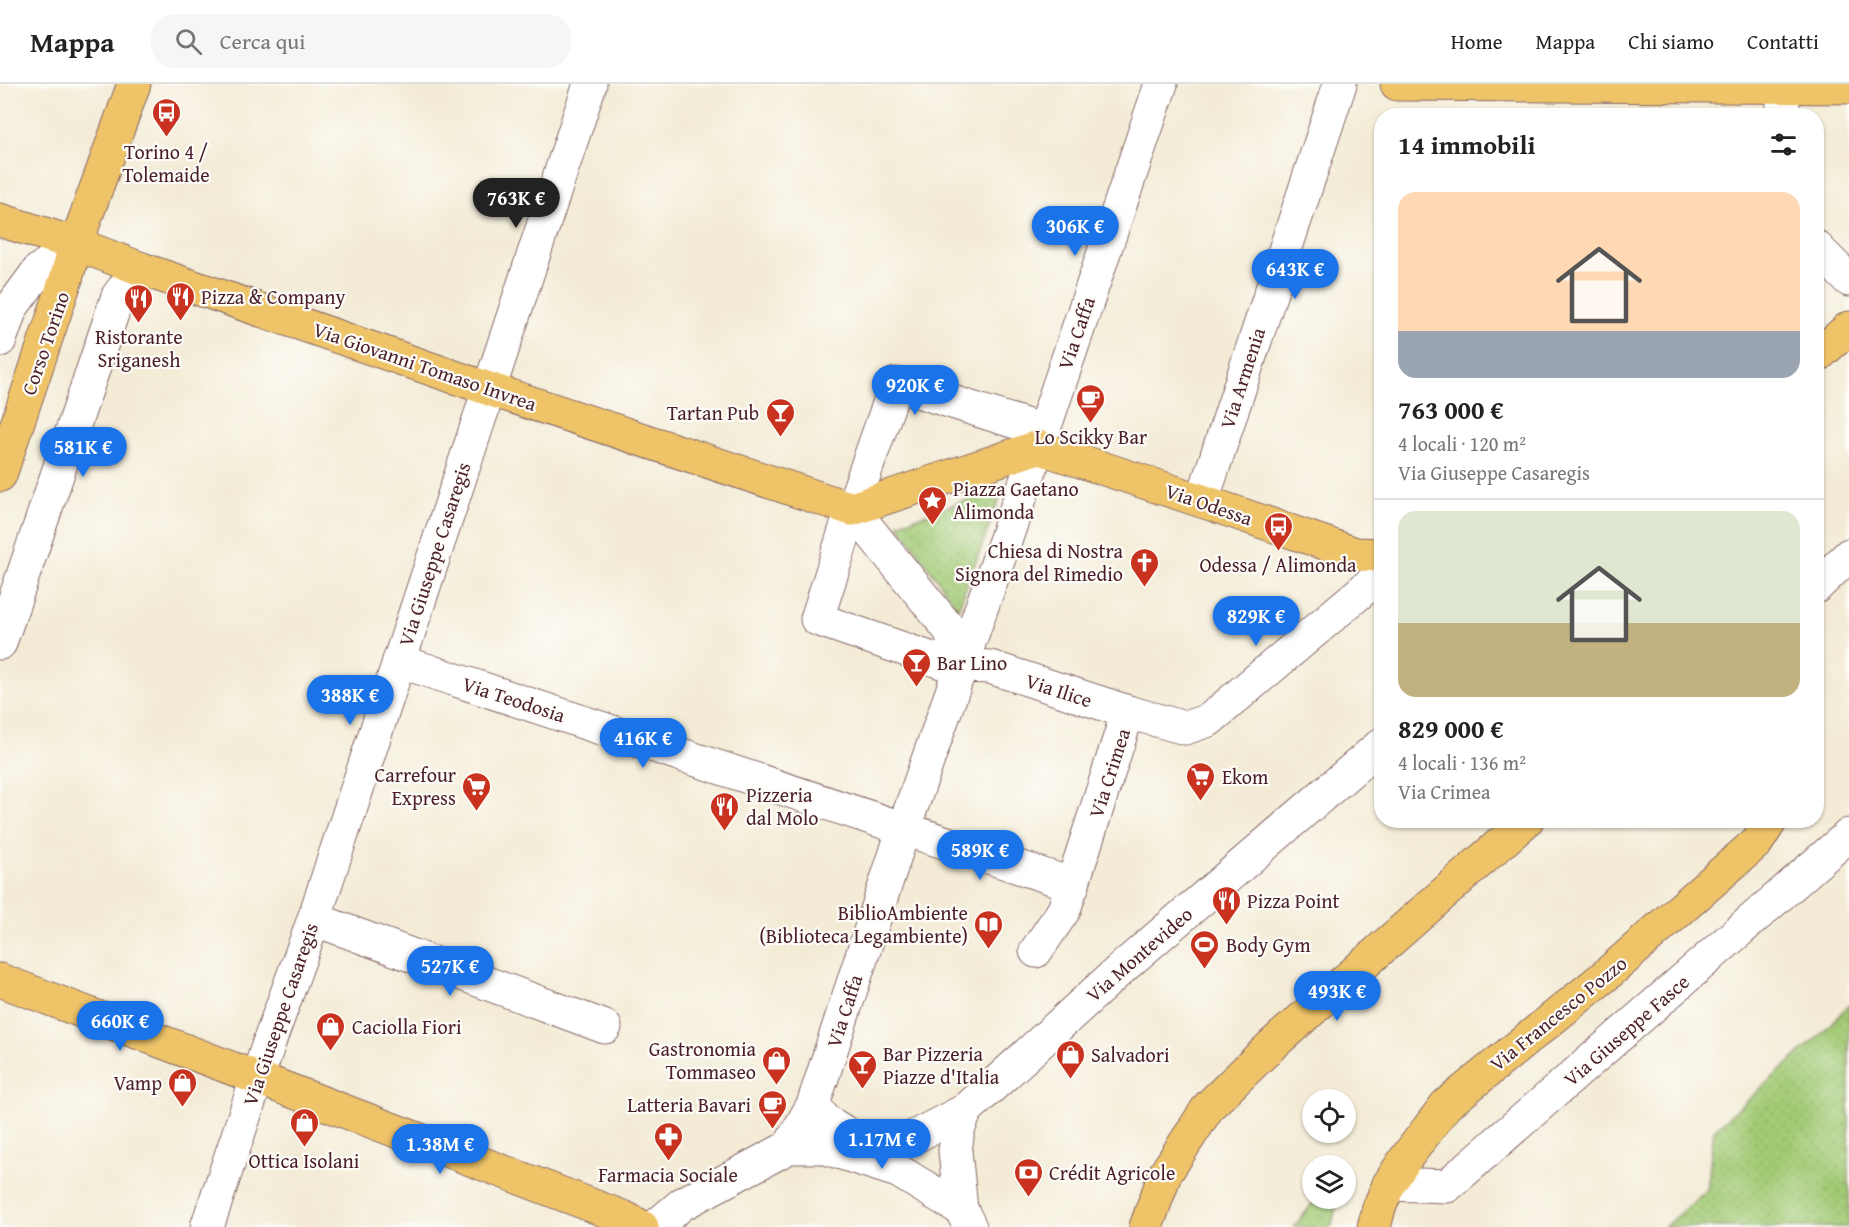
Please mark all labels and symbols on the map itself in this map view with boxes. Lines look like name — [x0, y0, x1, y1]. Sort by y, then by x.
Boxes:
bus stop icon: Torino 4 / Tolemaide — [150, 97, 182, 139]
place label: Torino 4 / Tolemaide — [122, 137, 210, 189]
pin: 763K € — [467, 178, 565, 229]
pin: 306K € — [1026, 206, 1124, 257]
pin: 643K € — [1246, 249, 1344, 300]
restaurant icon: Pizza & Company — [164, 280, 196, 322]
restaurant icon: Ristorante Sriganesh — [123, 282, 155, 324]
place label: Pizza & Company — [201, 282, 346, 311]
street label: Corso Torino — [14, 287, 76, 399]
street label: Via Caffa — [1050, 292, 1102, 373]
street label: Via Giovanni Tomaso Invrea — [309, 314, 541, 418]
place label: Ristorante Sriganesh — [95, 322, 183, 374]
street label: Via Armenia — [1212, 323, 1272, 432]
pin: 920K € — [866, 365, 964, 416]
cafe icon: Lo Scikky Bar — [1075, 382, 1107, 424]
bar icon: Tartan Pub — [764, 396, 796, 438]
place label: Tartan Pub — [667, 398, 759, 427]
place label: Lo Scikky Bar — [1035, 422, 1147, 451]
pin: 581K € — [34, 427, 132, 478]
street label: Via Giuseppe Casaregis — [391, 458, 477, 650]
place label: Piazza Gaetano Alimonda — [953, 474, 1079, 526]
street label: Via Odessa — [1162, 476, 1257, 533]
place icon: Piazza Gaetano Alimonda — [916, 484, 948, 526]
bus stop icon: Odessa / Alimonda — [1262, 510, 1294, 552]
place label: Chiesa di Nostra Signora del Rimedio — [955, 536, 1124, 588]
church icon: Chiesa di Nostra Signora del Rimedio — [1128, 546, 1160, 588]
place label: Odessa / Alimonda — [1199, 550, 1357, 579]
pin: 829K € — [1207, 596, 1305, 647]
bar icon: Bar Lino — [900, 646, 932, 688]
place label: Bar Lino — [937, 648, 1007, 677]
street label: Via Ilice — [1022, 666, 1096, 714]
street label: Via Teodosia — [459, 669, 570, 729]
pin: 388K € — [301, 675, 399, 726]
pin: 416K € — [594, 718, 692, 769]
street label: Via Crimea — [1081, 724, 1137, 821]
place label: Carrefour Express — [374, 760, 456, 812]
supermarket icon: Ekom — [1185, 760, 1217, 802]
place label: Ekom — [1222, 762, 1269, 791]
supermarket icon: Carrefour Express — [461, 770, 493, 812]
place label: Pizzeria dal Molo — [746, 780, 819, 832]
restaurant icon: Pizzeria dal Molo — [709, 790, 741, 832]
pin: 589K € — [931, 830, 1029, 881]
restaurant icon: Pizza Point — [1210, 884, 1242, 926]
place label: Pizza Point — [1247, 886, 1340, 915]
place label: BiblioAmbiente (Biblioteca Legambiente) — [759, 898, 968, 950]
street label: Via Montevideo — [1079, 900, 1199, 1008]
library icon: BiblioAmbiente (Biblioteca Legambiente) — [973, 908, 1005, 950]
street label: Via Giuseppe Casaregis — [235, 918, 325, 1110]
sports icon: Body Gym — [1189, 928, 1221, 970]
place label: Body Gym — [1226, 930, 1311, 959]
pin: 527K € — [401, 946, 499, 997]
street label: Via Francesco Pozzo — [1483, 948, 1633, 1078]
street label: Via Giuseppe Fasce — [1557, 967, 1695, 1093]
street label: Via Caffa — [819, 970, 870, 1051]
pin: 493K € — [1288, 971, 1386, 1022]
pin: 660K € — [71, 1001, 169, 1052]
shop icon: Caciolla Fiori — [315, 1010, 347, 1052]
place label: Caciolla Fiori — [352, 1012, 462, 1041]
place label: Gastronomia Tommaseo — [649, 1034, 757, 1086]
shop icon: Salvadori — [1054, 1038, 1086, 1080]
place label: Bar Pizzeria Piazze d'Italia — [883, 1039, 1000, 1091]
place label: Salvadori — [1091, 1040, 1170, 1069]
shop icon: Gastronomia Tommaseo — [761, 1044, 793, 1086]
bar icon: Bar Pizzeria Piazze d'Italia — [846, 1048, 878, 1090]
shop icon: Vamp — [167, 1066, 199, 1108]
place label: Vamp — [114, 1068, 162, 1097]
cafe icon: Latteria Bavari — [756, 1088, 788, 1130]
place label: Latteria Bavari — [627, 1090, 751, 1119]
shop icon: Ottica Isolani — [288, 1106, 320, 1148]
pin: 1.17M € — [827, 1119, 937, 1170]
pharmacy icon: Farmacia Sociale — [652, 1120, 684, 1162]
pin: 1.38M € — [385, 1124, 495, 1175]
place label: Ottica Isolani — [249, 1146, 360, 1175]
bank icon: Crédit Agricole — [1012, 1156, 1044, 1198]
place label: Crédit Agricole — [1049, 1158, 1175, 1187]
place label: Farmacia Sociale — [598, 1160, 738, 1189]

